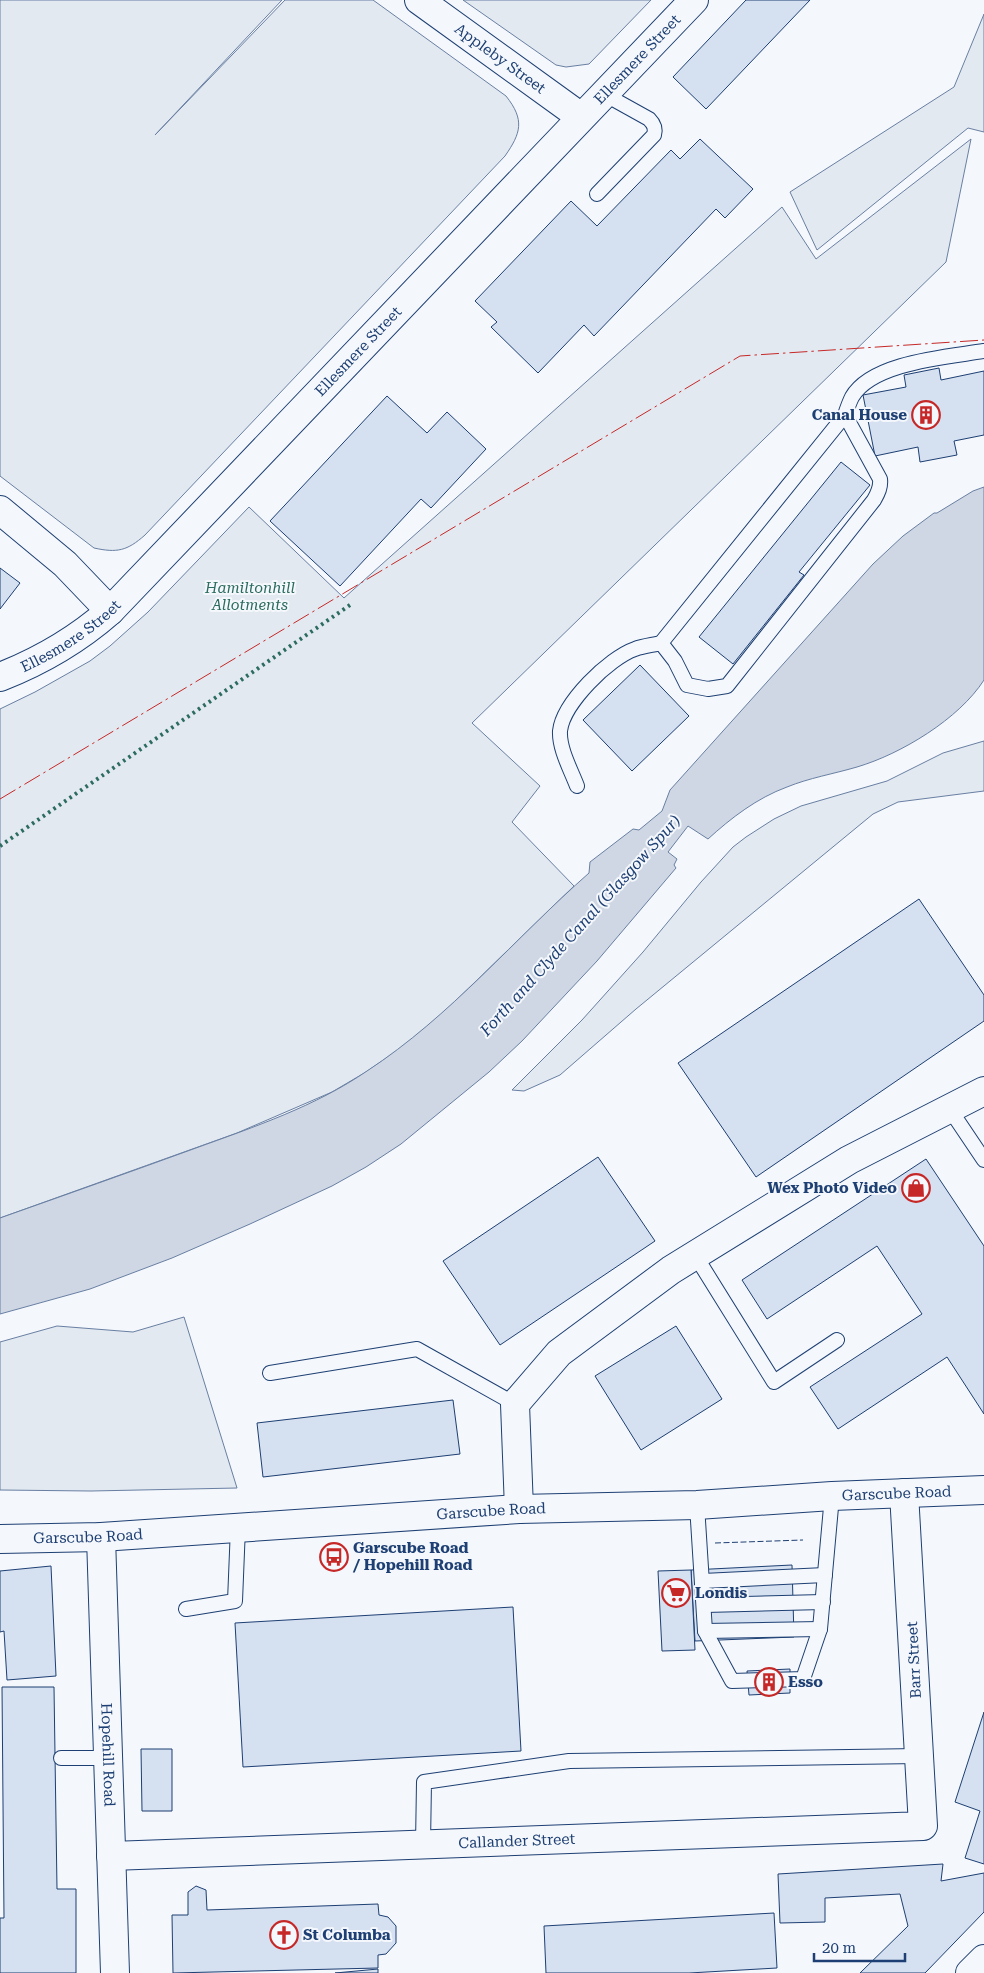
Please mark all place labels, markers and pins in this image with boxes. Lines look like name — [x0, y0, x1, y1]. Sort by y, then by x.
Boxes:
building icon: Canal House — [911, 400, 941, 430]
place label: Canal House — [812, 406, 907, 424]
shop icon: Wex Photo Video — [901, 1173, 931, 1203]
place label: Wex Photo Video — [767, 1179, 897, 1197]
place label: Garscube Road / Hopehill Road — [352, 1539, 472, 1574]
bus stop icon: Garscube Road / Hopehill Road — [319, 1542, 349, 1572]
supermarket icon: Londis — [661, 1578, 691, 1608]
place label: Londis — [695, 1584, 747, 1602]
building icon: Esso — [754, 1667, 784, 1697]
place label: Esso — [788, 1673, 823, 1691]
church icon: St Columba — [269, 1920, 299, 1950]
place label: St Columba — [303, 1926, 391, 1944]

